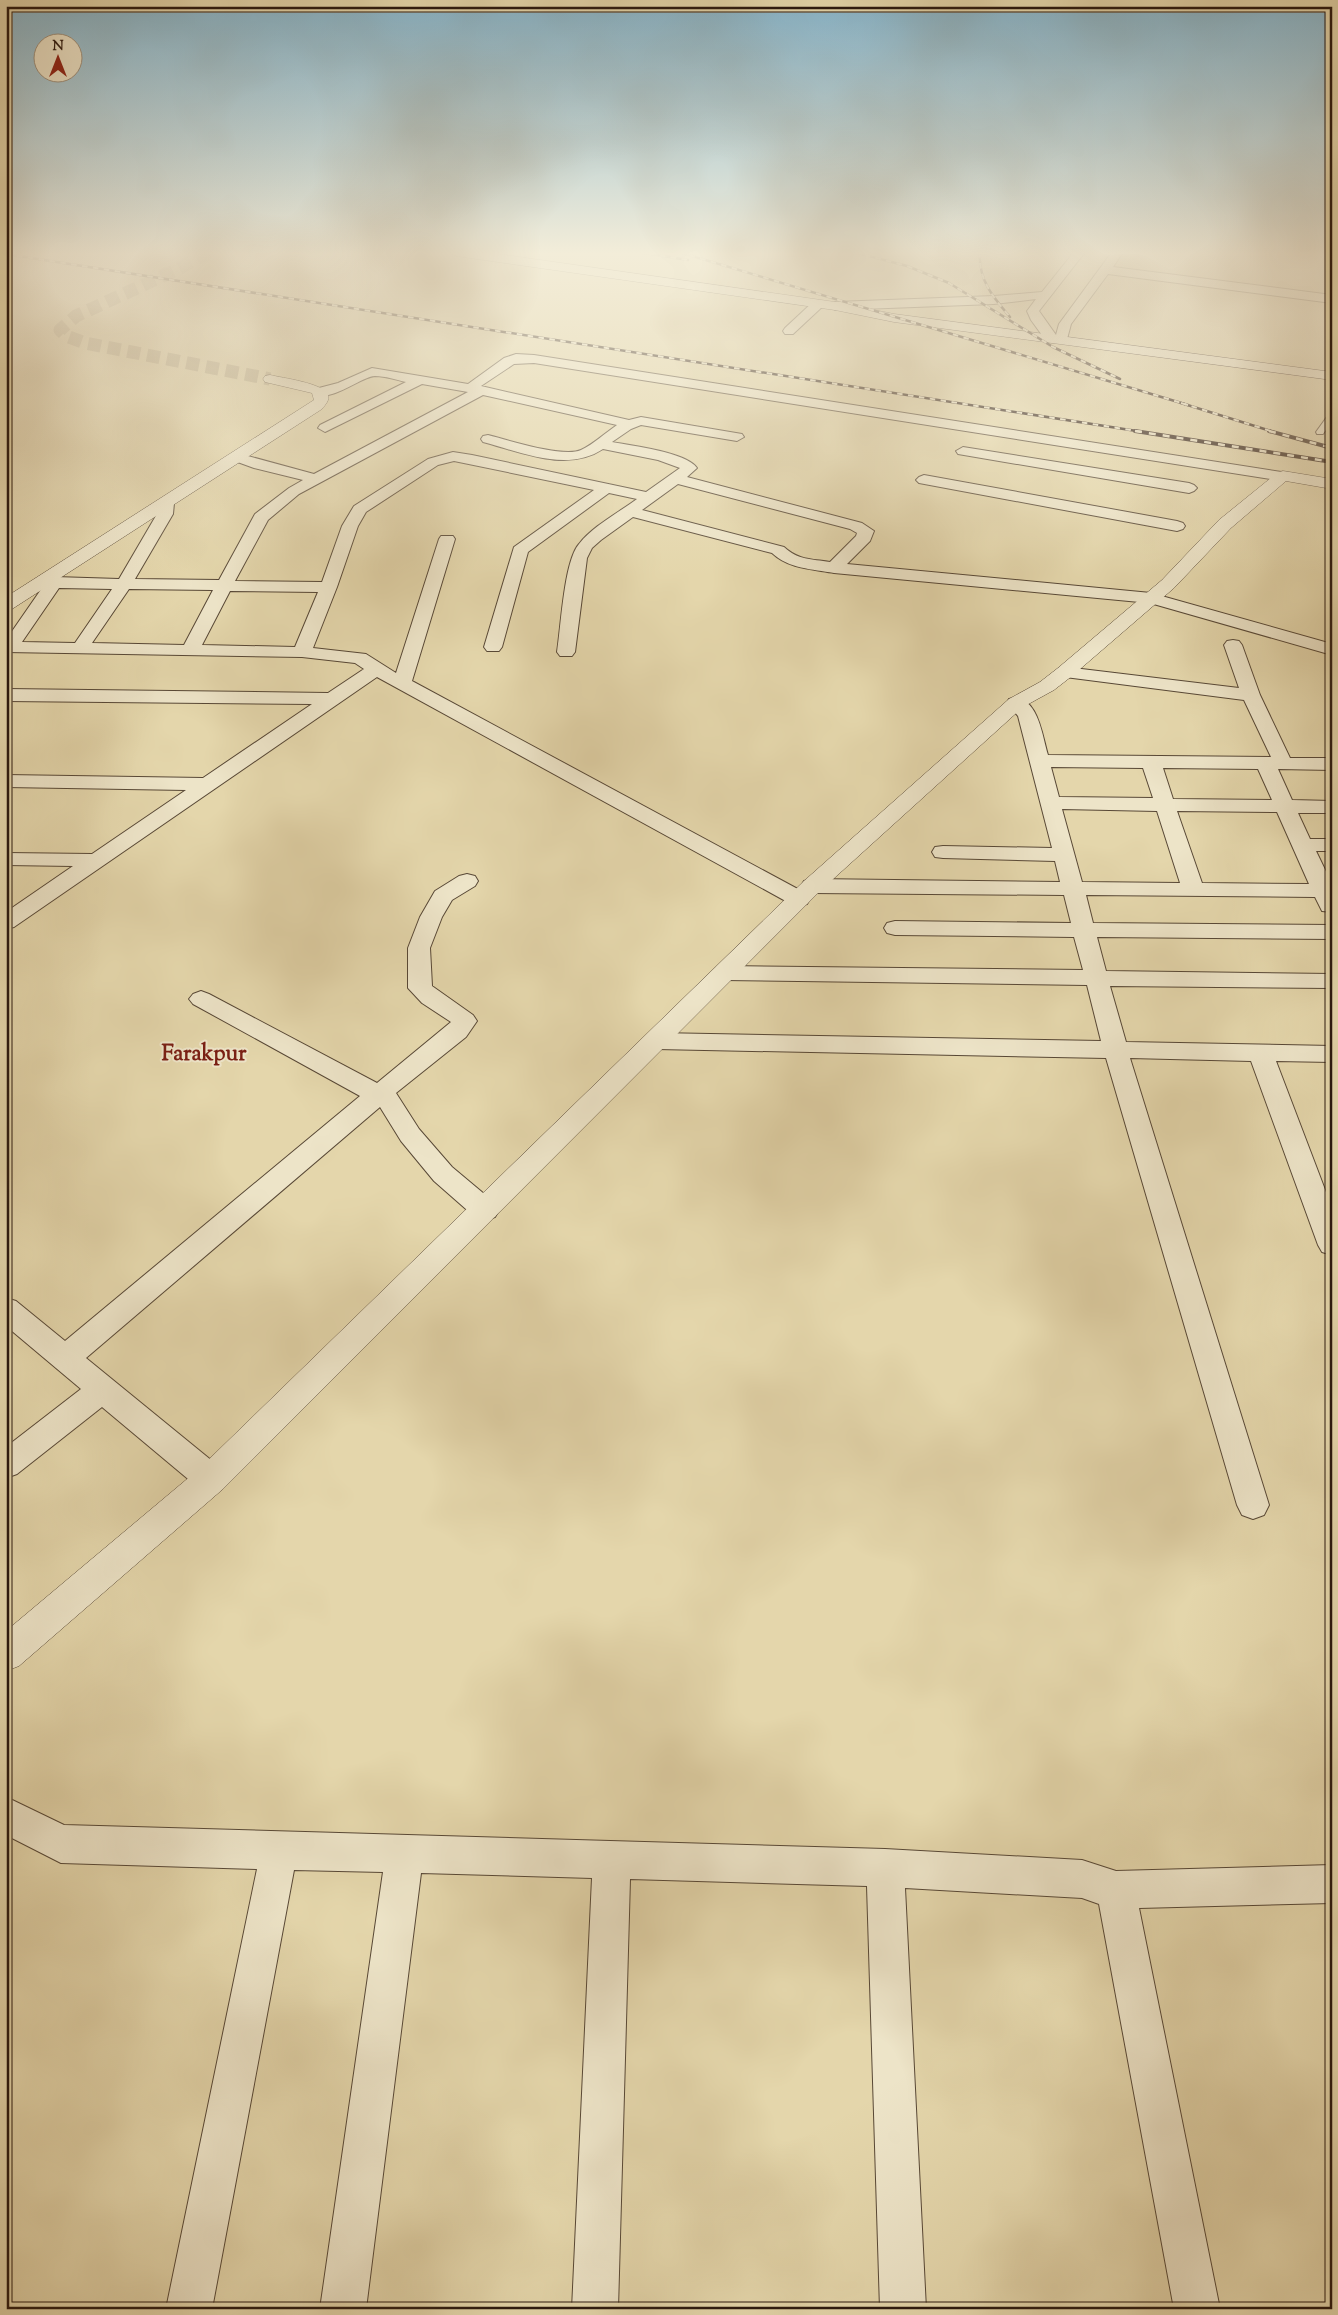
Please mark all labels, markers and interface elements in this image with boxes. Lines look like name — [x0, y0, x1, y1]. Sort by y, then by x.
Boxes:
north arrow — [32, 32, 82, 82]
text: N — [52, 37, 64, 57]
district label: Farakpur — [162, 1039, 247, 1071]

